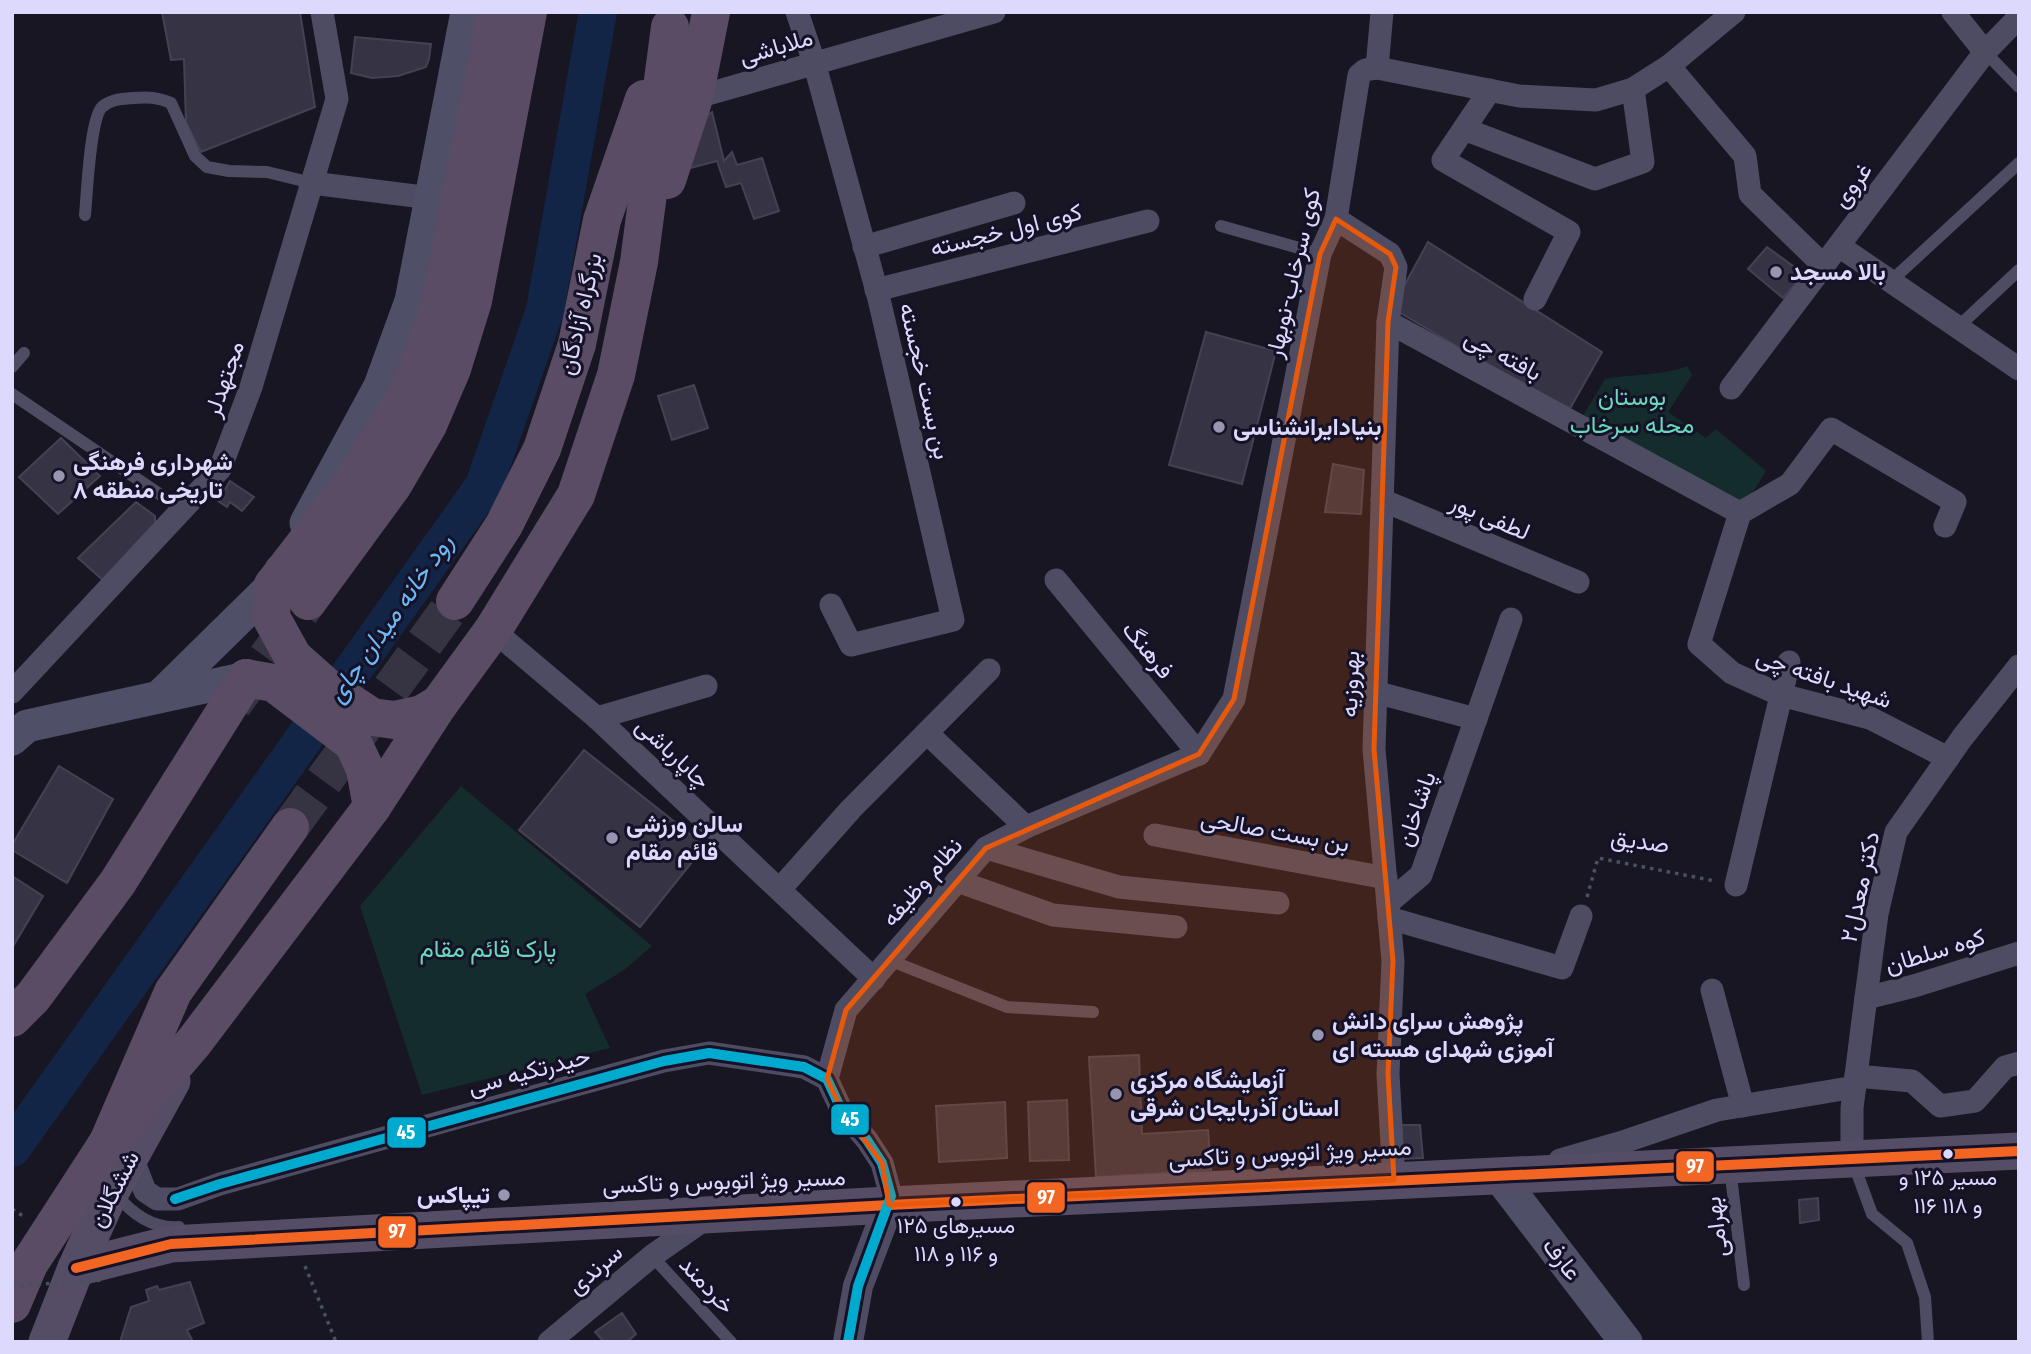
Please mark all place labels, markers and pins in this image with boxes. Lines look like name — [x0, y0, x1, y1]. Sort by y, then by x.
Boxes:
place label: بالا مسجد — [1790, 258, 1886, 286]
marker: بالا مسجد — [1768, 264, 1784, 280]
place label: بنیادایرانشناسی — [1233, 413, 1382, 442]
marker: بنیادایرانشناسی — [1211, 419, 1227, 435]
place label: شهرداری فرهنگی تاریخی منطقه ۸ — [73, 448, 233, 505]
marker: شهرداری فرهنگی تاریخی منطقه ۸ — [51, 468, 67, 484]
place label: سالن ورزشی قائم مقام — [626, 810, 743, 868]
marker: سالن ورزشی قائم مقام — [604, 830, 620, 846]
place label: پژوهش سرای دانش آموزی شهدای هسته ای — [1332, 1007, 1555, 1064]
marker: پژوهش سرای دانش آموزی شهدای هسته ای — [1310, 1027, 1326, 1043]
place label: آزمایشگاه مرکزی استان آذربایجان شرقی — [1130, 1066, 1339, 1123]
marker: آزمایشگاه مرکزی استان آذربایجان شرقی — [1108, 1086, 1124, 1102]
marker: مسیر ۱۲۵ و ۱۱۶ و ۱۱۸ — [1941, 1147, 1955, 1161]
place label: مسیر ۱۲۵ و ۱۱۶ و ۱۱۸ — [1899, 1164, 1997, 1219]
place label: تیپاکس — [417, 1181, 490, 1211]
marker: تیپاکس — [496, 1187, 512, 1203]
marker: مسیرهای ۱۲۵ و ۱۱۶ و ۱۱۸ — [949, 1195, 963, 1209]
place label: مسیرهای ۱۲۵ و ۱۱۶ و ۱۱۸ — [897, 1212, 1015, 1267]

